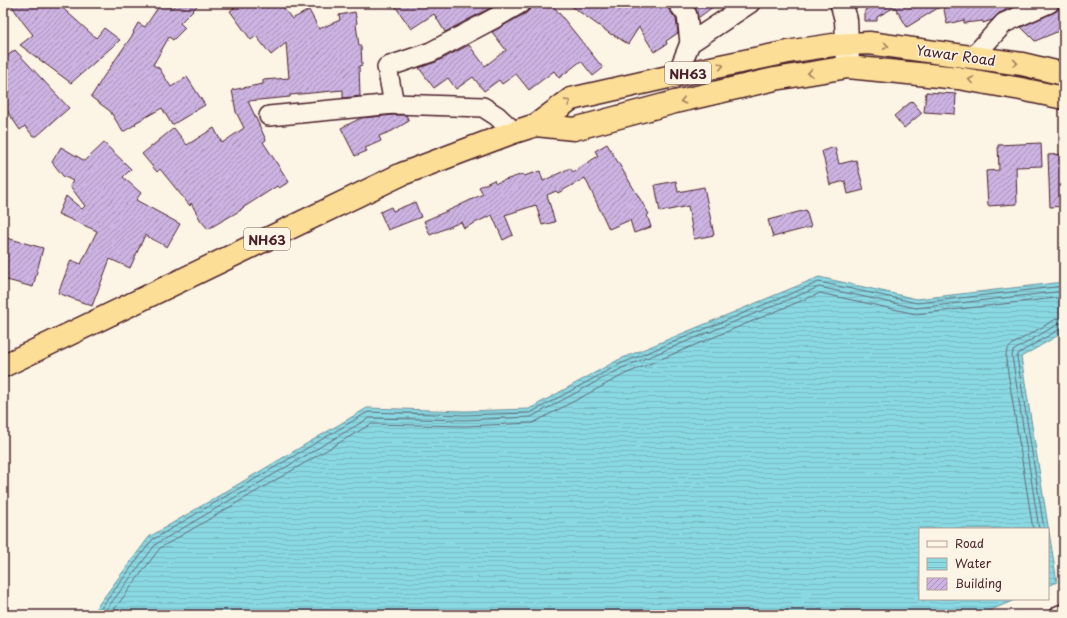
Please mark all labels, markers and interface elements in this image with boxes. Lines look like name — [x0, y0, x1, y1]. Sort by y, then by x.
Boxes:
street label: Yawar Road — [915, 39, 997, 71]
one-way arrow — [883, 41, 889, 50]
one-way arrow — [1012, 58, 1018, 67]
road number: NH63 — [665, 62, 711, 84]
one-way arrow — [718, 62, 724, 71]
one-way arrow — [807, 69, 813, 77]
one-way arrow — [968, 76, 974, 85]
one-way arrow — [679, 96, 686, 104]
one-way arrow — [564, 100, 571, 107]
road number: NH63 — [244, 228, 290, 250]
legend — [919, 528, 1049, 600]
text: Road — [955, 534, 984, 552]
text: Water — [955, 554, 992, 572]
text: Building — [955, 574, 1002, 592]

